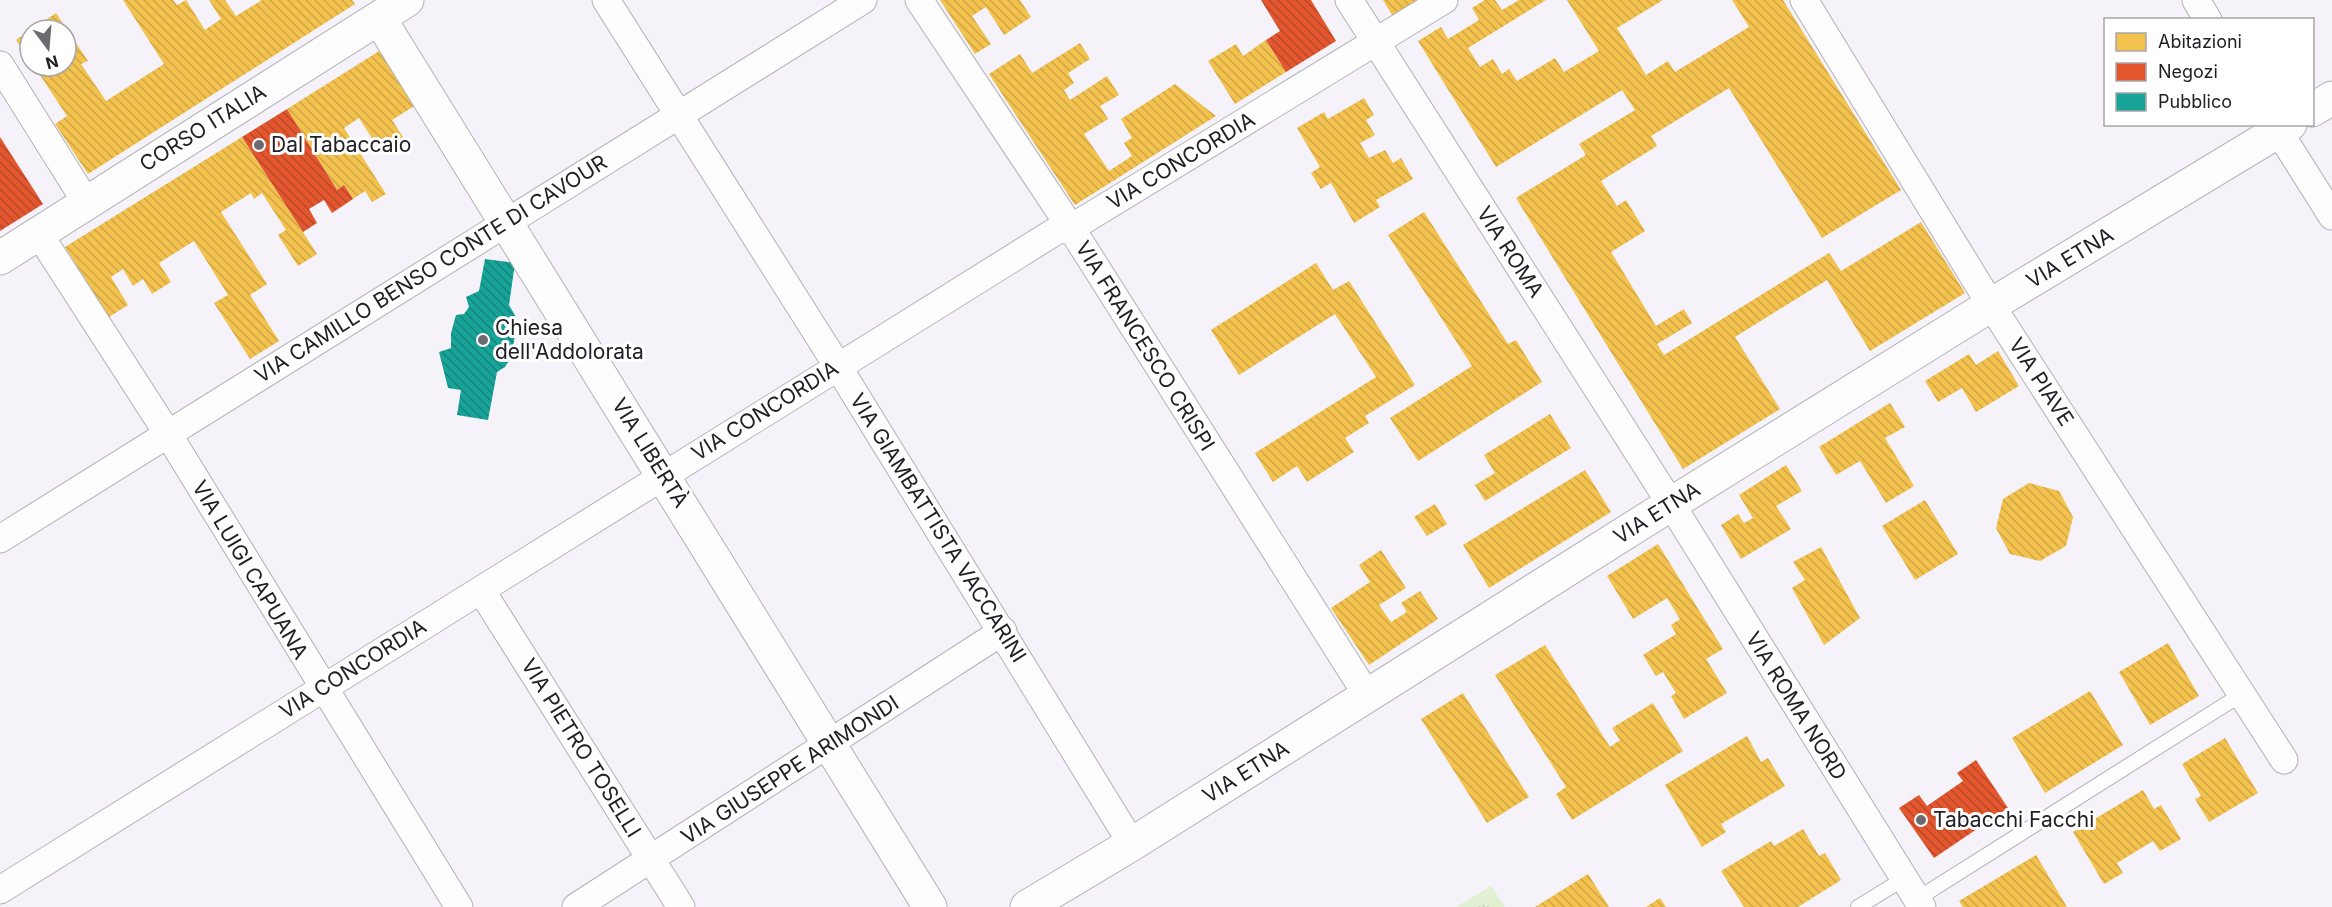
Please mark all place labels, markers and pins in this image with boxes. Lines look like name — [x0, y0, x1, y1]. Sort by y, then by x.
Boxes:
place label: Dal Tabaccaio — [271, 132, 411, 157]
marker: Dal Tabaccaio — [252, 138, 266, 152]
place label: Chiesa dell'Addolorata — [495, 315, 644, 364]
marker: Chiesa dell'Addolorata — [476, 333, 490, 347]
place label: Tabacchi Facchi — [1933, 807, 2094, 832]
marker: Tabacchi Facchi — [1914, 813, 1928, 827]

